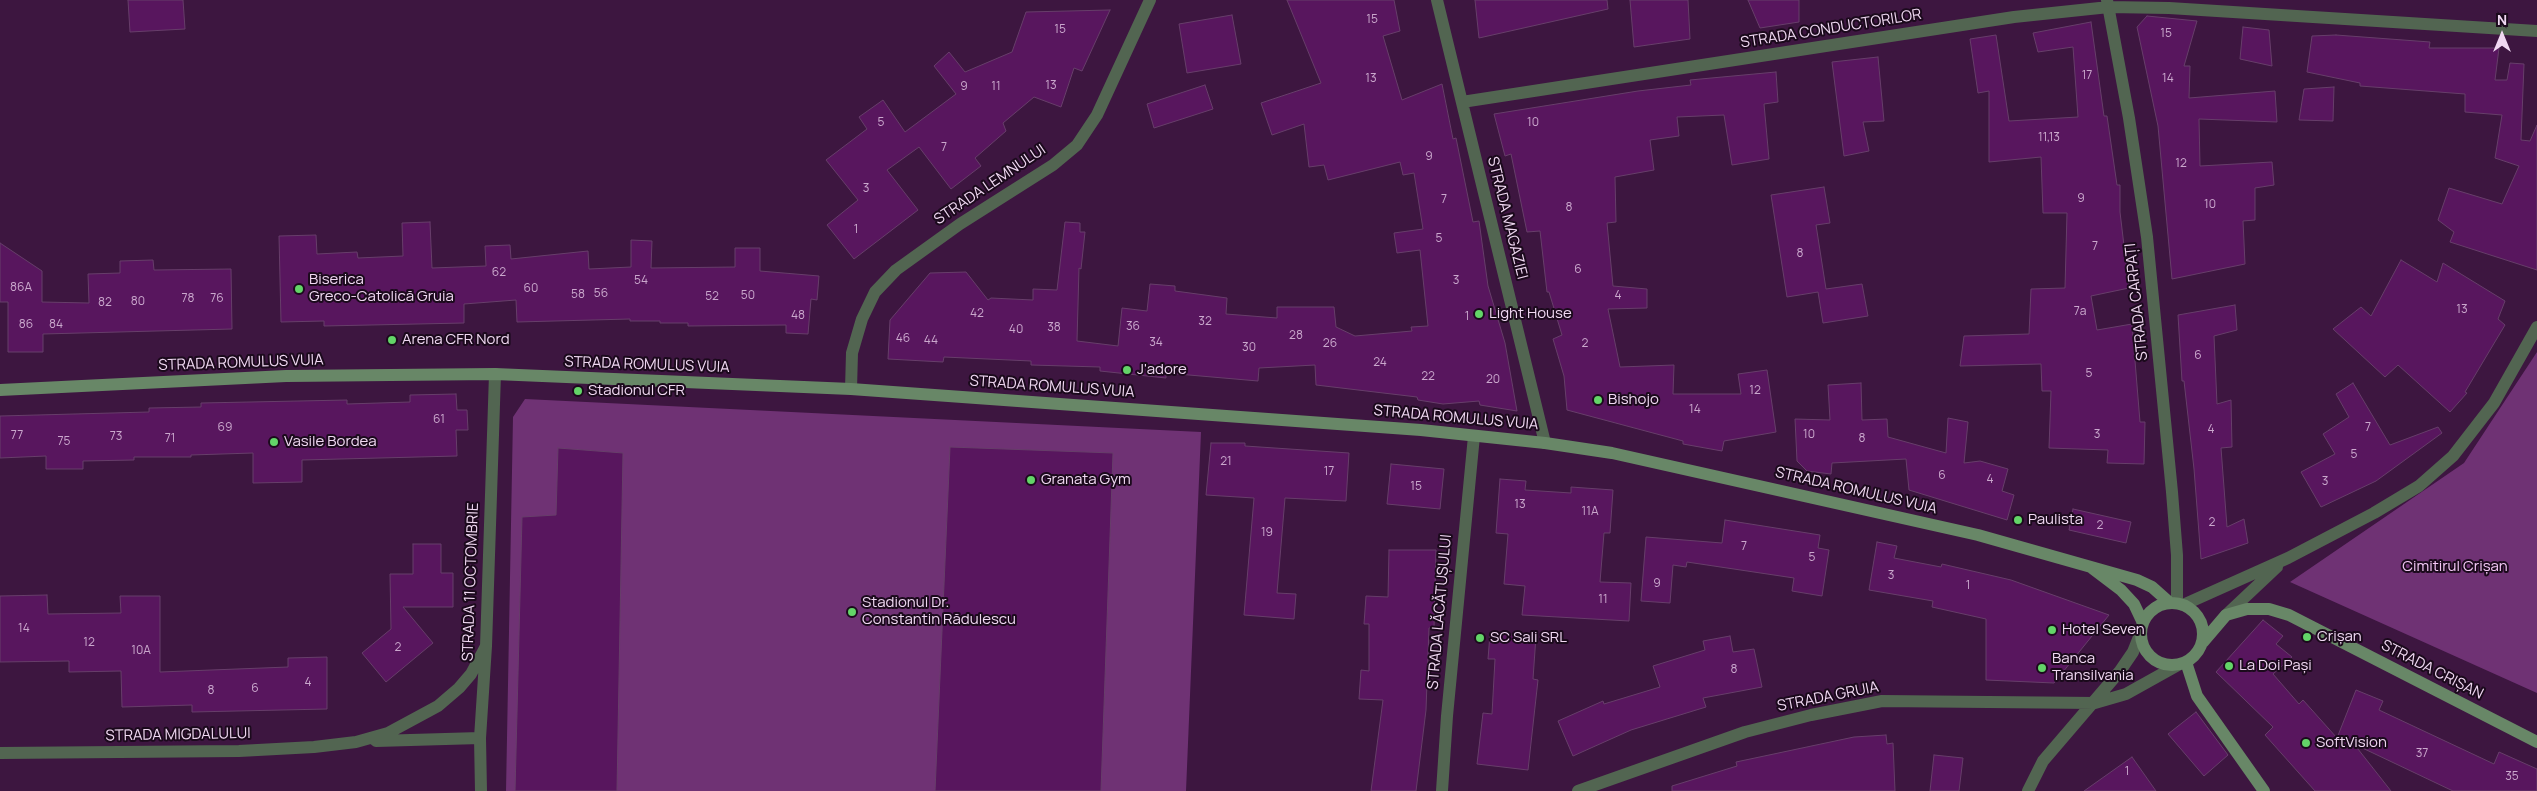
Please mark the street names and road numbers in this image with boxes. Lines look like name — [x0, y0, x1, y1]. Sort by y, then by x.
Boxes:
street label: STRADA CONDUCTORILOR — [1739, 6, 1923, 52]
street label: STRADA LEMNULUI — [931, 141, 1049, 229]
street label: STRADA MAGAZIEI — [1483, 155, 1531, 281]
street label: STRADA CARPAȚI — [2122, 242, 2152, 362]
street label: STRADA ROMULUS VUIA — [158, 351, 324, 375]
street label: STRADA ROMULUS VUIA — [564, 353, 730, 377]
street label: STRADA ROMULUS VUIA — [969, 372, 1135, 402]
street label: STRADA ROMULUS VUIA — [1373, 402, 1539, 434]
street label: STRADA ROMULUS VUIA — [1773, 464, 1939, 518]
street label: STRADA 11 OCTOMBRIE — [459, 502, 483, 662]
street label: STRADA LĂCĂTUȘULUI — [1424, 534, 1456, 690]
street label: STRADA CRIȘAN — [2378, 637, 2486, 703]
street label: STRADA GRUIA — [1776, 678, 1880, 716]
street label: STRADA MIGDALULUI — [105, 725, 251, 745]

